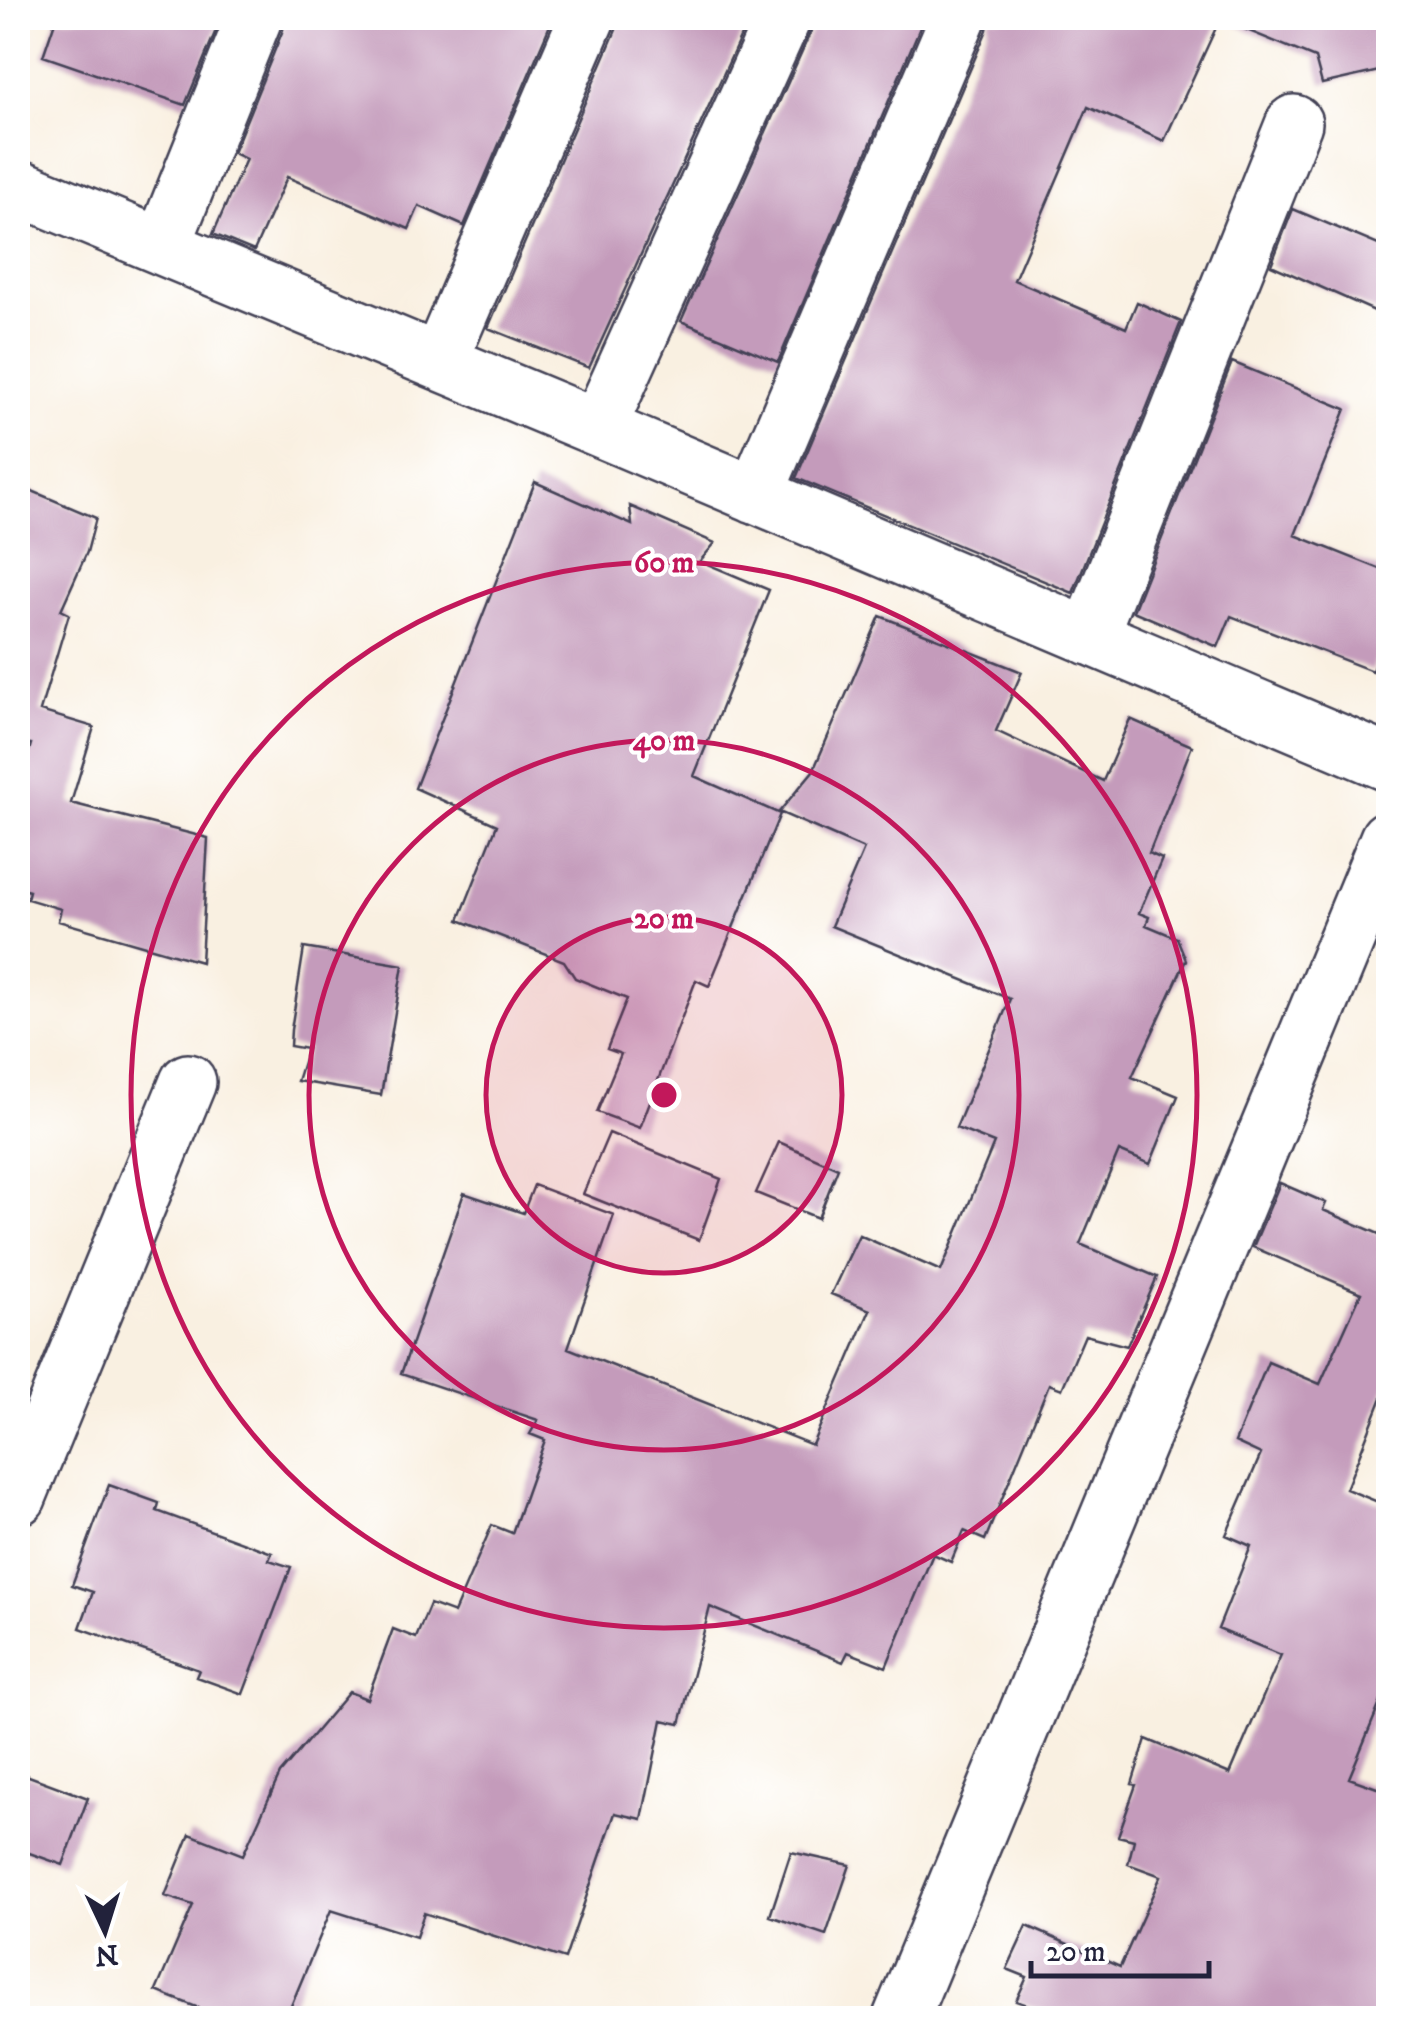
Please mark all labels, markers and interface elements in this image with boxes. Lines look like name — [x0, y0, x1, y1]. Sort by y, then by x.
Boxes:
text: 60 m — [634, 545, 695, 582]
text: 40 m — [633, 723, 696, 760]
text: 20 m — [634, 901, 694, 938]
centre of rings — [646, 1077, 682, 1113]
north arrow — [55, 1881, 155, 1981]
scale bar — [1031, 1916, 1208, 1978]
text: 20 m — [1046, 1934, 1106, 1971]
text: N — [94, 1936, 119, 1973]

